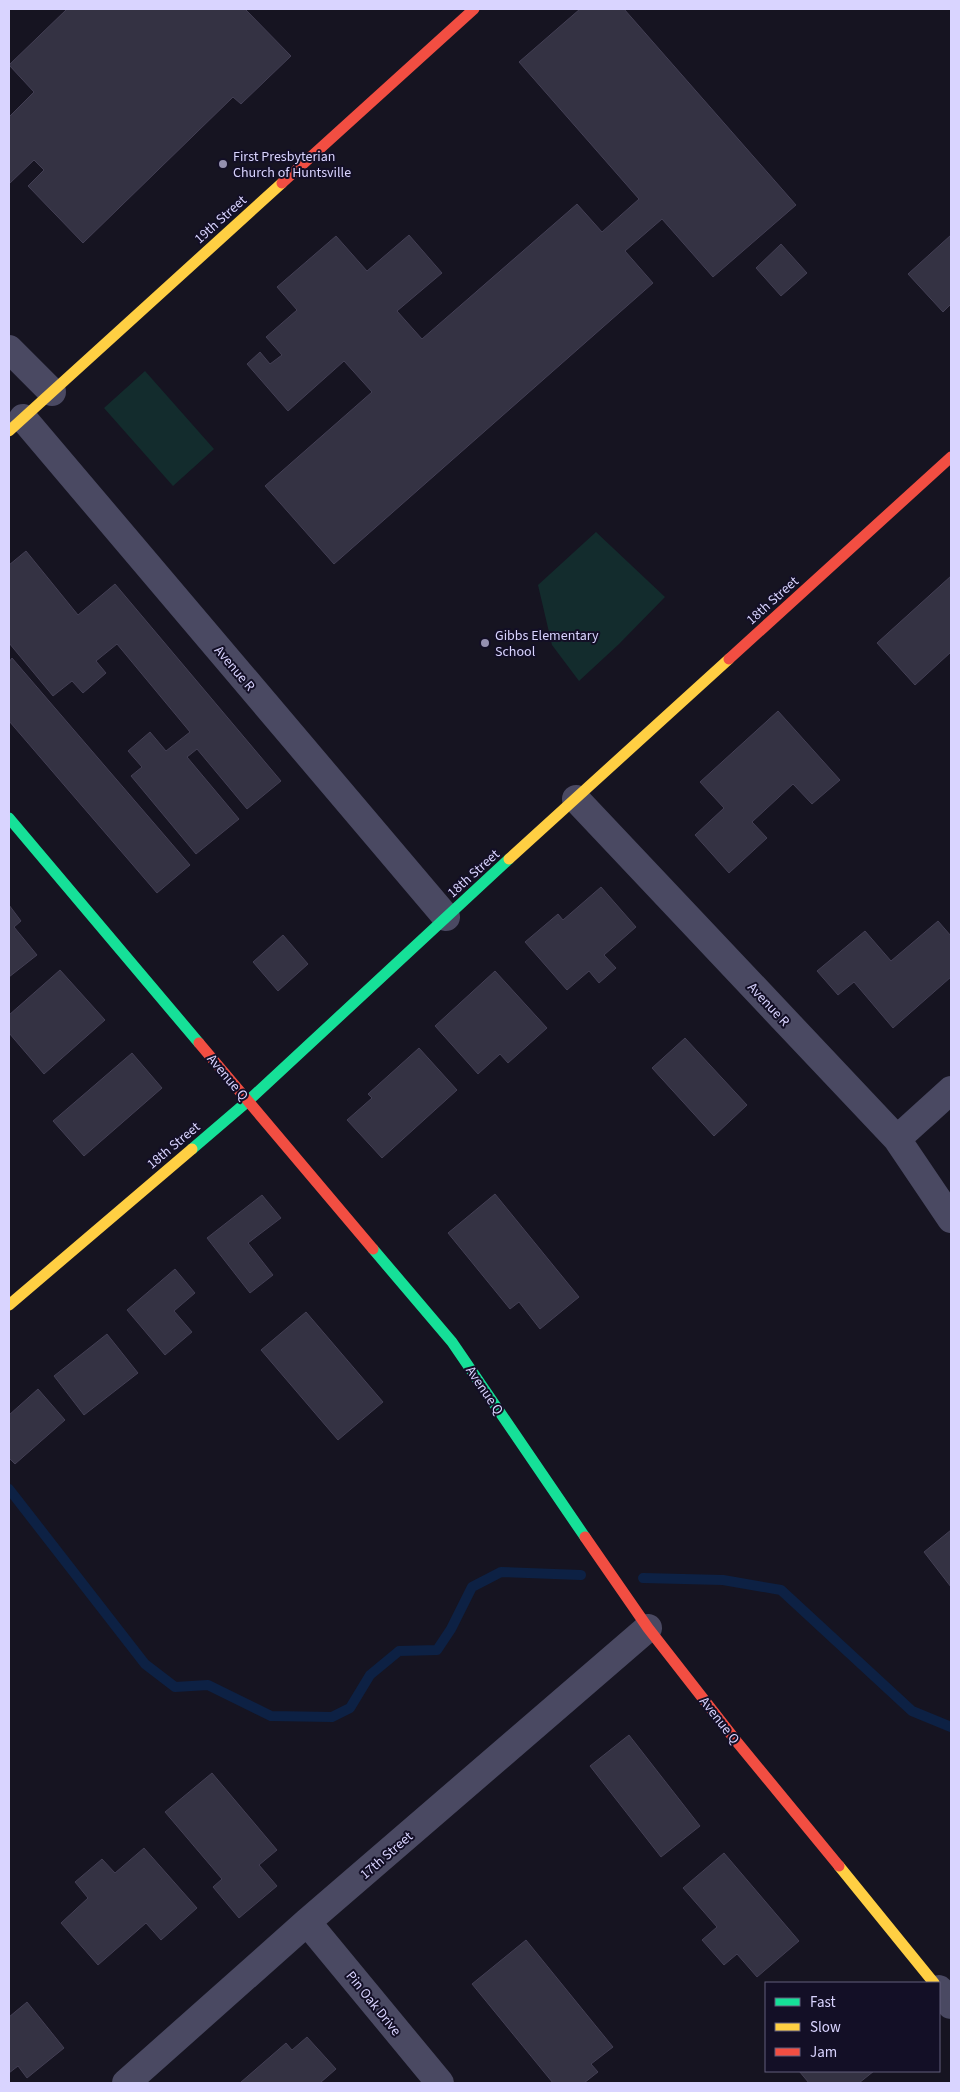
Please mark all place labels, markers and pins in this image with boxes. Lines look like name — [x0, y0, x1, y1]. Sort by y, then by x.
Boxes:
place label: First Presbyterian Church of Huntsville — [233, 147, 351, 183]
marker: First Presbyterian Church of Huntsville — [217, 158, 229, 170]
place label: Gibbs Elementary School — [495, 626, 599, 662]
marker: Gibbs Elementary School — [479, 637, 491, 649]

